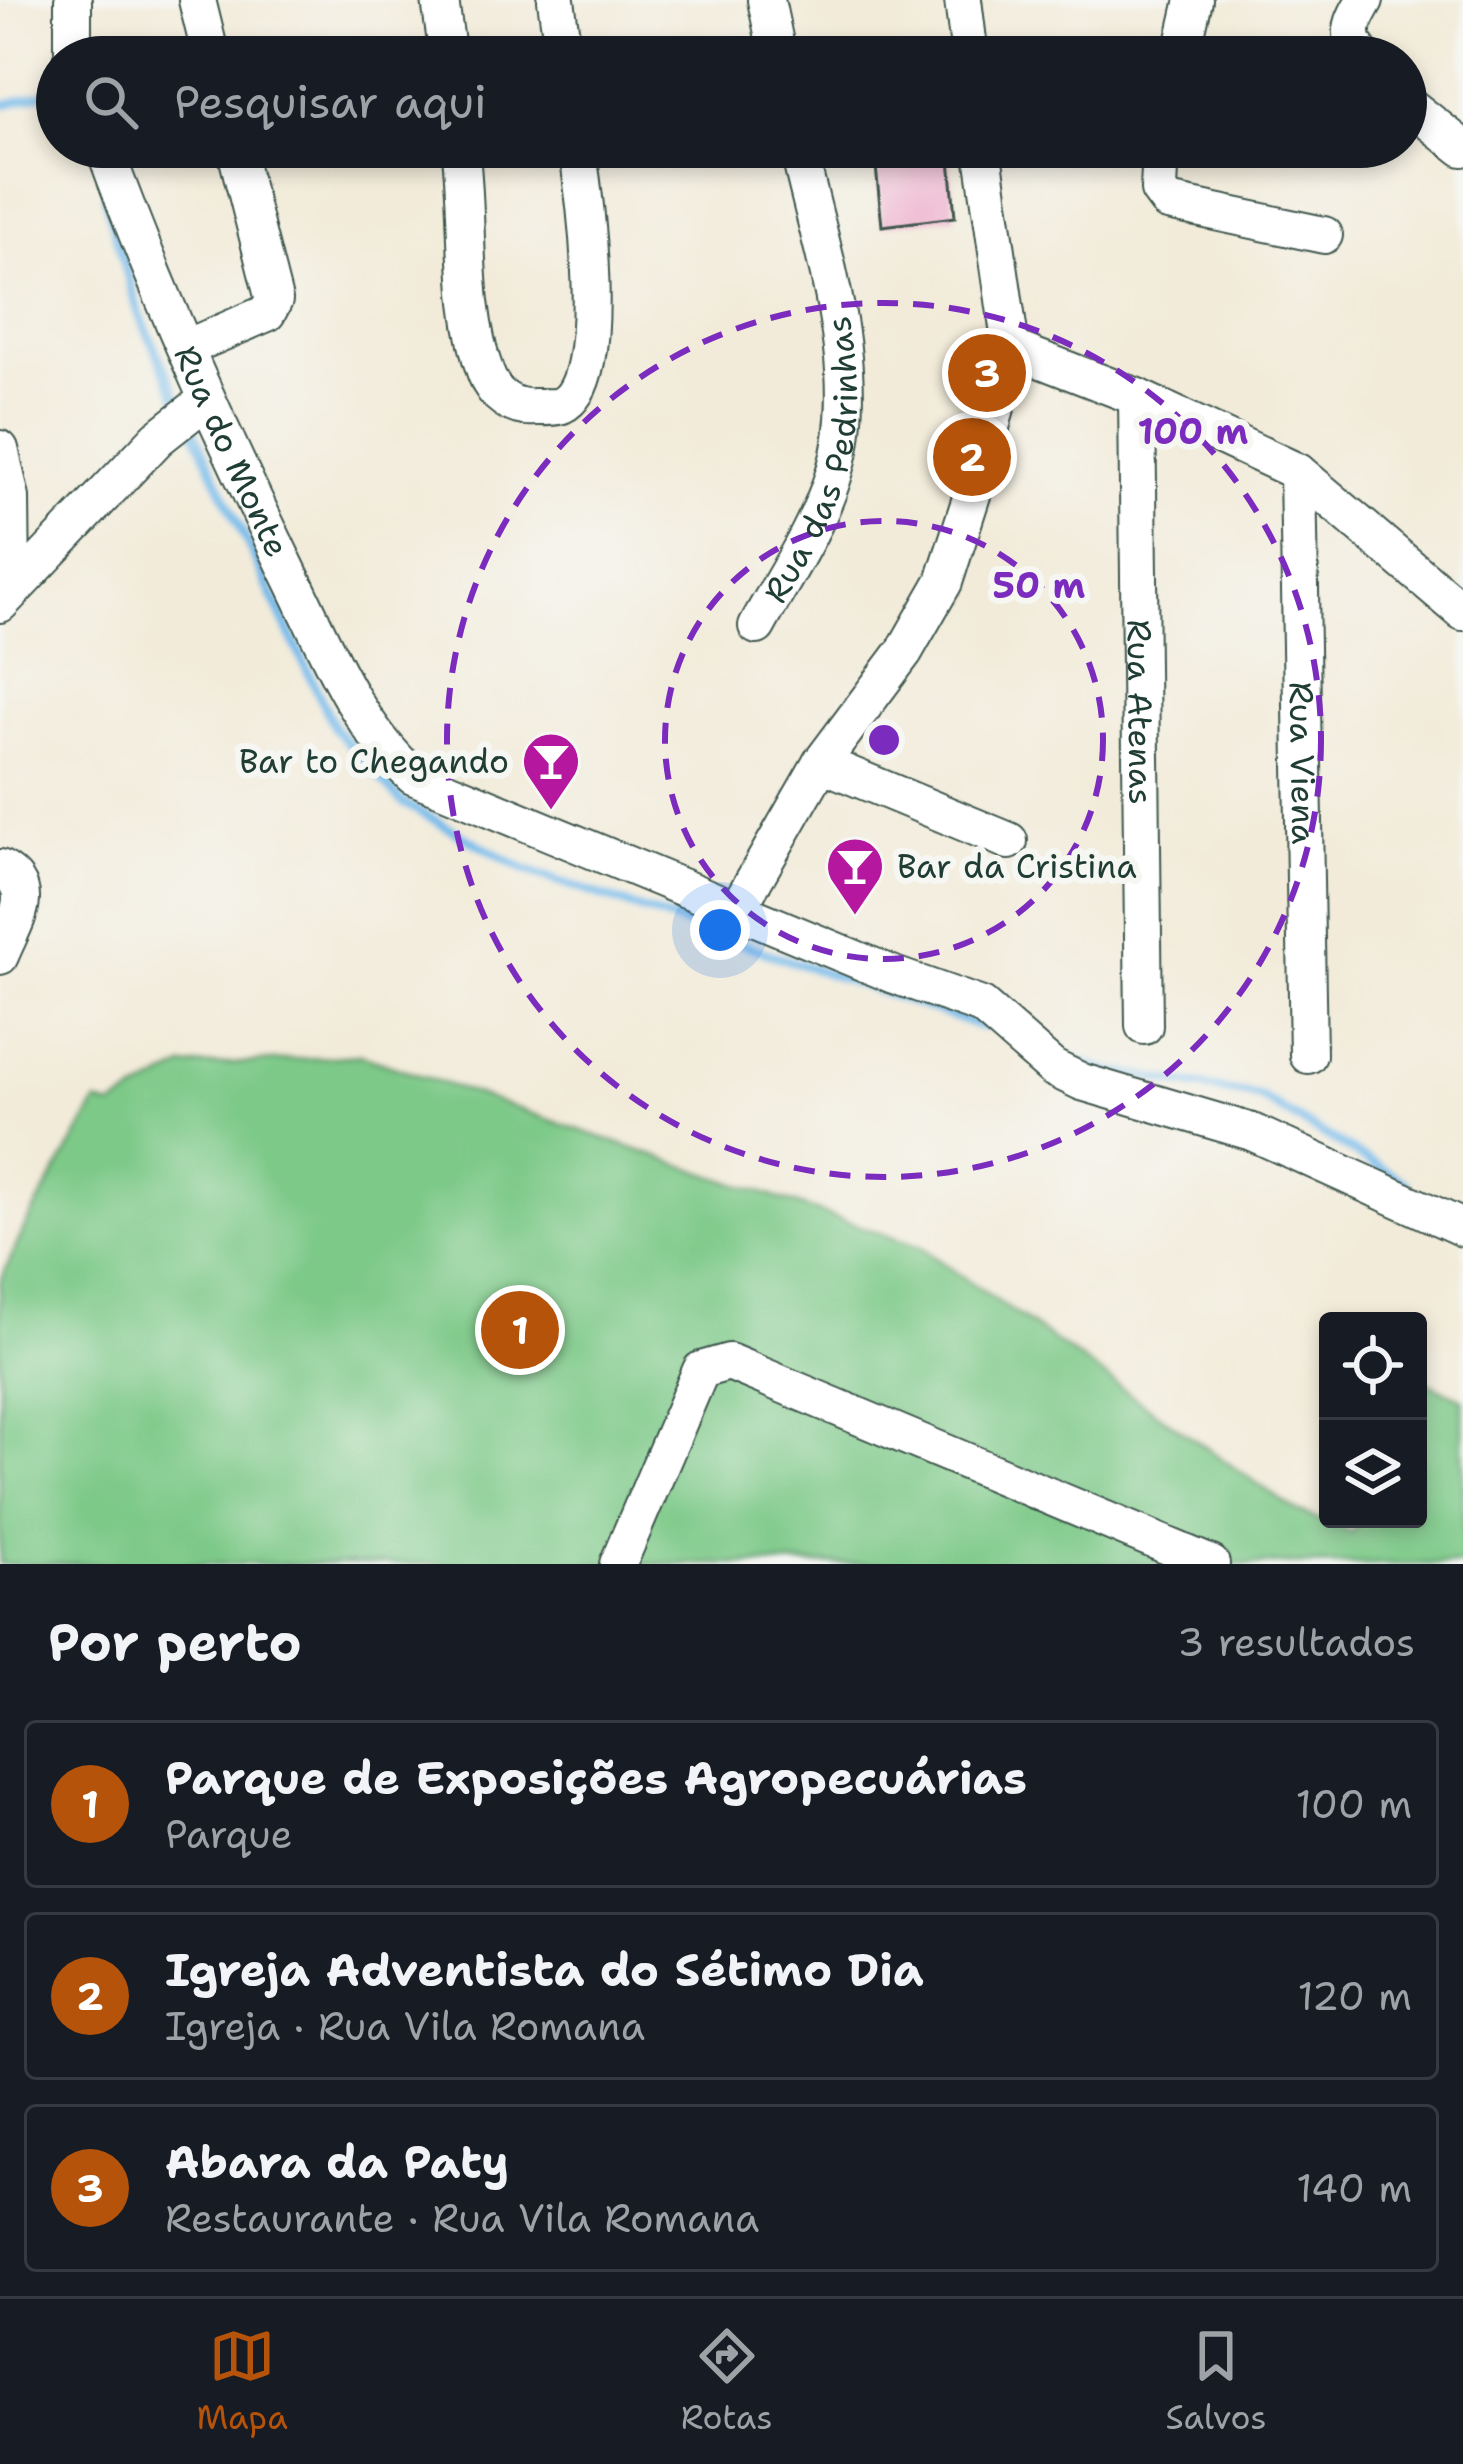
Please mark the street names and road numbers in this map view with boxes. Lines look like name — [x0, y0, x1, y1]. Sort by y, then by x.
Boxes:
street label: Rua das Pedrinhas — [753, 313, 868, 611]
street label: Rua do Monte — [163, 339, 300, 564]
street label: Rua Atenas — [1116, 619, 1164, 805]
street label: Rua Viena — [1279, 681, 1326, 845]

